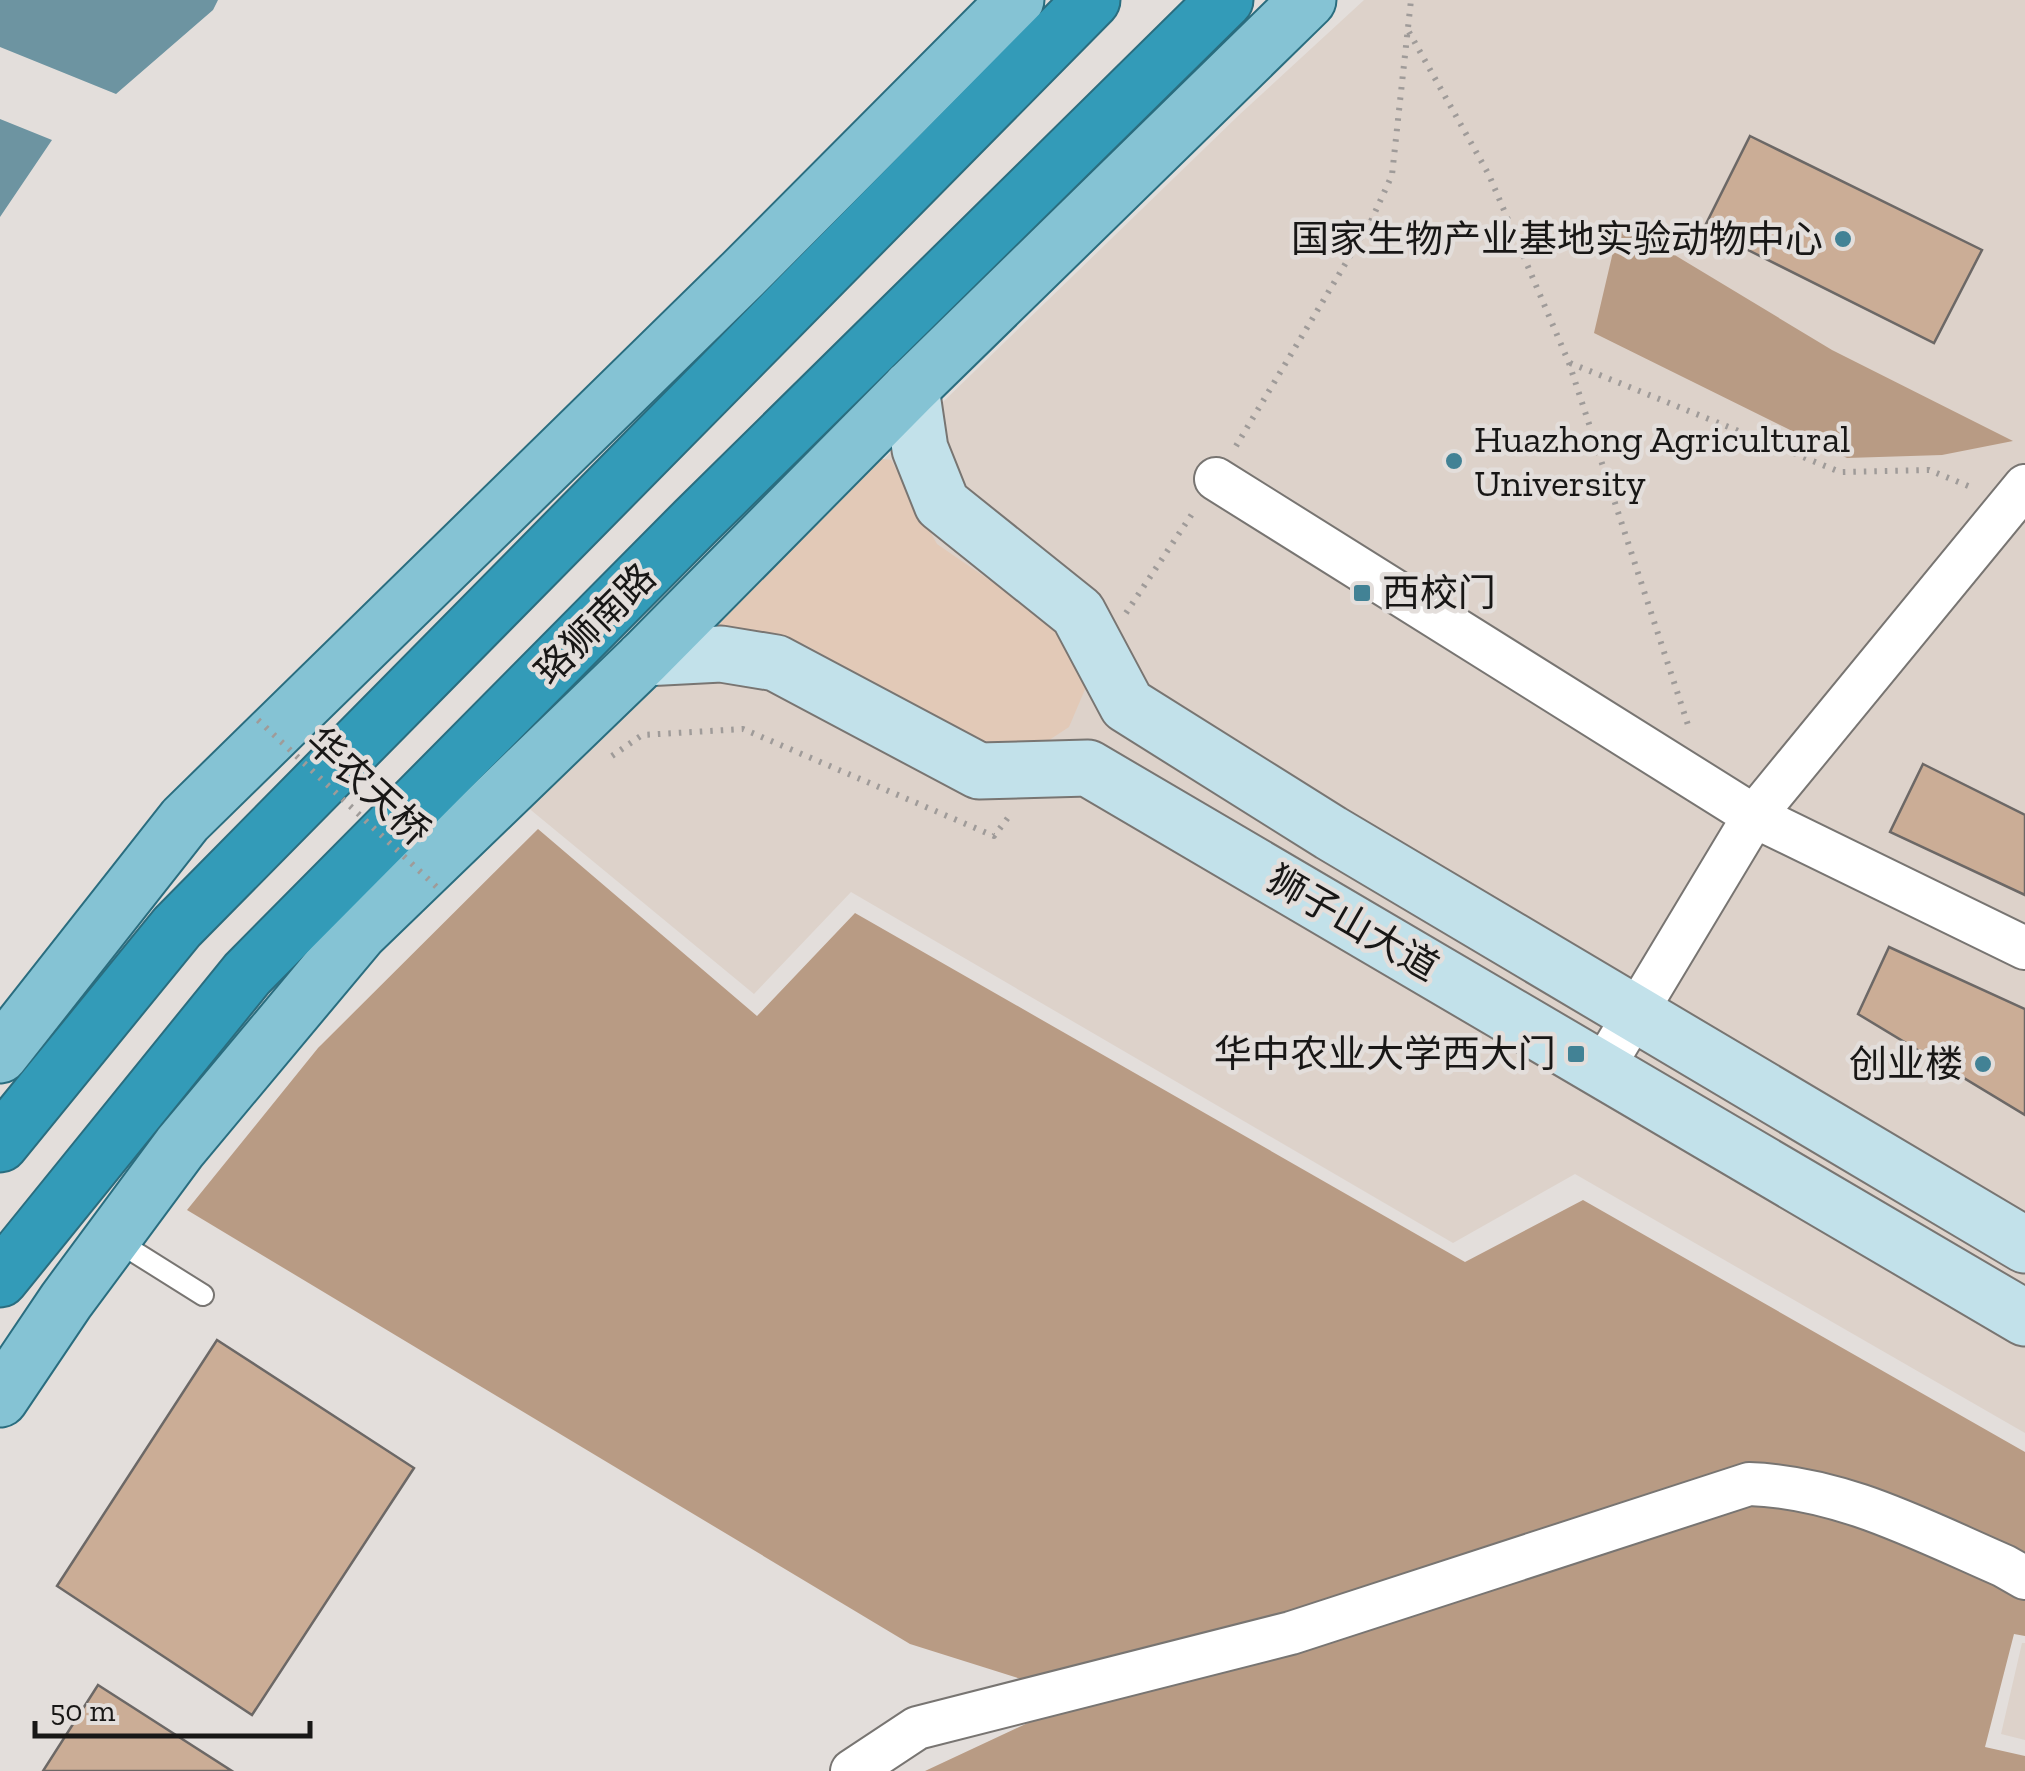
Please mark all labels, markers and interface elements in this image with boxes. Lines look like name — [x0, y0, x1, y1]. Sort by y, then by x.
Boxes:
place label: 国家生物产业基地实验动物中心 — [1291, 216, 1823, 262]
marker: 国家生物产业基地实验动物中心 — [1832, 228, 1854, 250]
place label: Huazhong Agricultural University — [1474, 416, 1850, 506]
marker: Huazhong Agricultural University — [1443, 450, 1465, 472]
street label: 珞狮南路 — [525, 554, 665, 694]
place label: 西校门 — [1382, 570, 1496, 616]
marker: 西校门 — [1351, 582, 1373, 604]
street label: 华农天桥 — [297, 717, 439, 855]
street label: 狮子山大道 — [1259, 856, 1447, 990]
place label: 华中农业大学西大门 — [1214, 1031, 1556, 1077]
place label: 创业楼 — [1849, 1041, 1963, 1087]
marker: 华中农业大学西大门 — [1565, 1043, 1587, 1065]
marker: 创业楼 — [1972, 1053, 1994, 1075]
scale bar — [35, 1676, 310, 1738]
text: 50 m — [50, 1693, 115, 1729]

